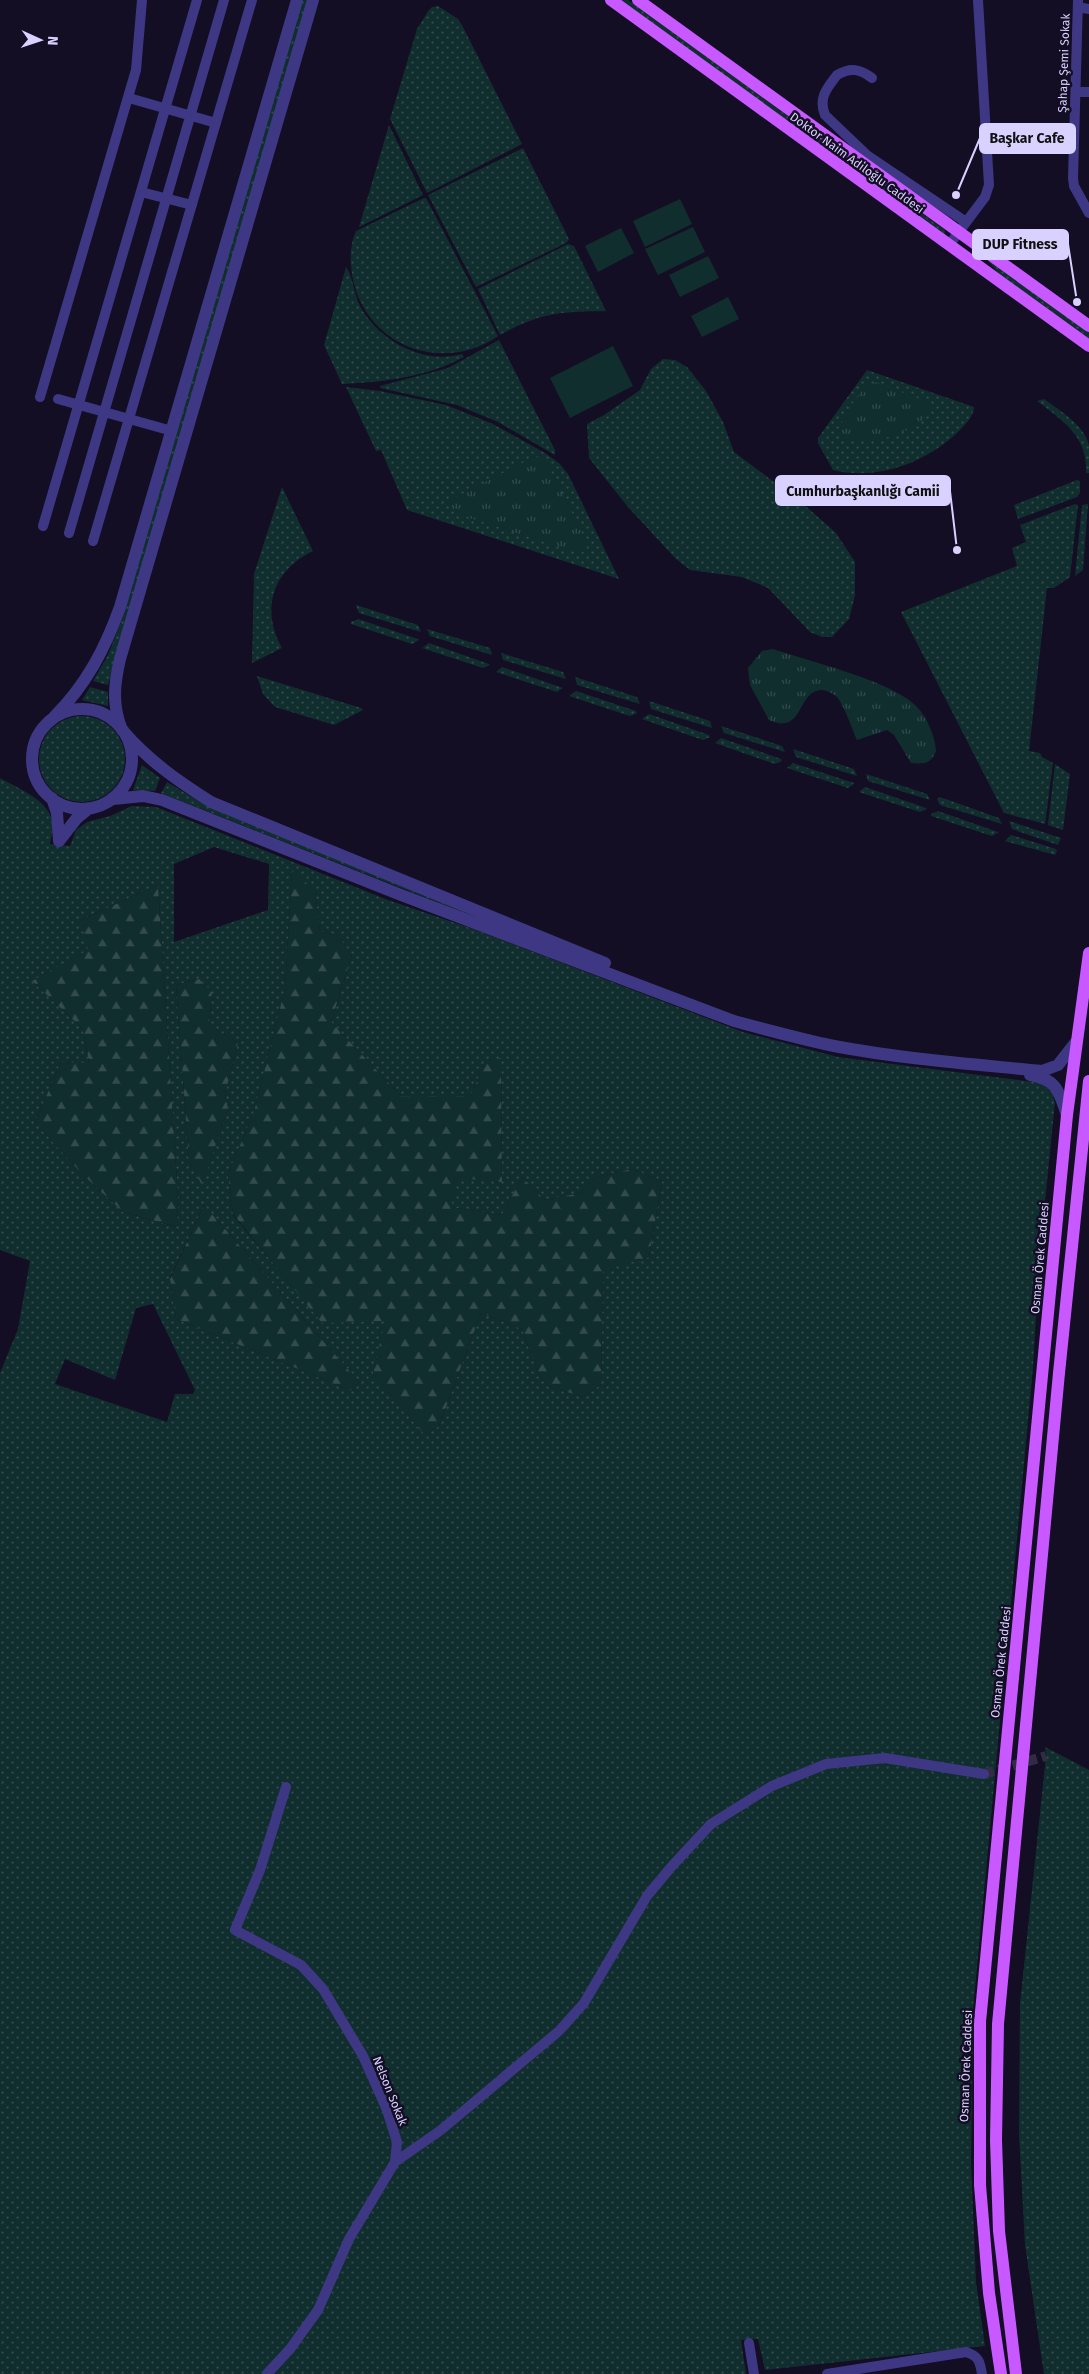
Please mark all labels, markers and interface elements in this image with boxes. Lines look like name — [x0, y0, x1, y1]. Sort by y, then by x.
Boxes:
street label: Şahap Şemi Sokak — [1055, 12, 1073, 113]
north arrow — [15, 15, 65, 65]
text: N — [44, 36, 61, 46]
street label: Doktor Naim Adiloğlu Caddesi — [787, 110, 927, 216]
callout: Başkar Cafe — [980, 124, 1075, 153]
text: Başkar Cafe — [989, 130, 1065, 148]
callout: DUP Fitness — [973, 230, 1068, 259]
text: DUP Fitness — [983, 236, 1058, 253]
callout: Cumhurbaşkanlığı Camii — [776, 476, 950, 505]
text: Cumhurbaşkanlığı Camii — [786, 483, 940, 501]
street label: Osman Örek Caddesi — [1026, 1201, 1052, 1315]
street label: Osman Örek Caddesi — [986, 1605, 1014, 1719]
street label: Osman Örek Caddesi — [955, 2010, 975, 2122]
street label: Nelson Sokak — [370, 2054, 411, 2128]

